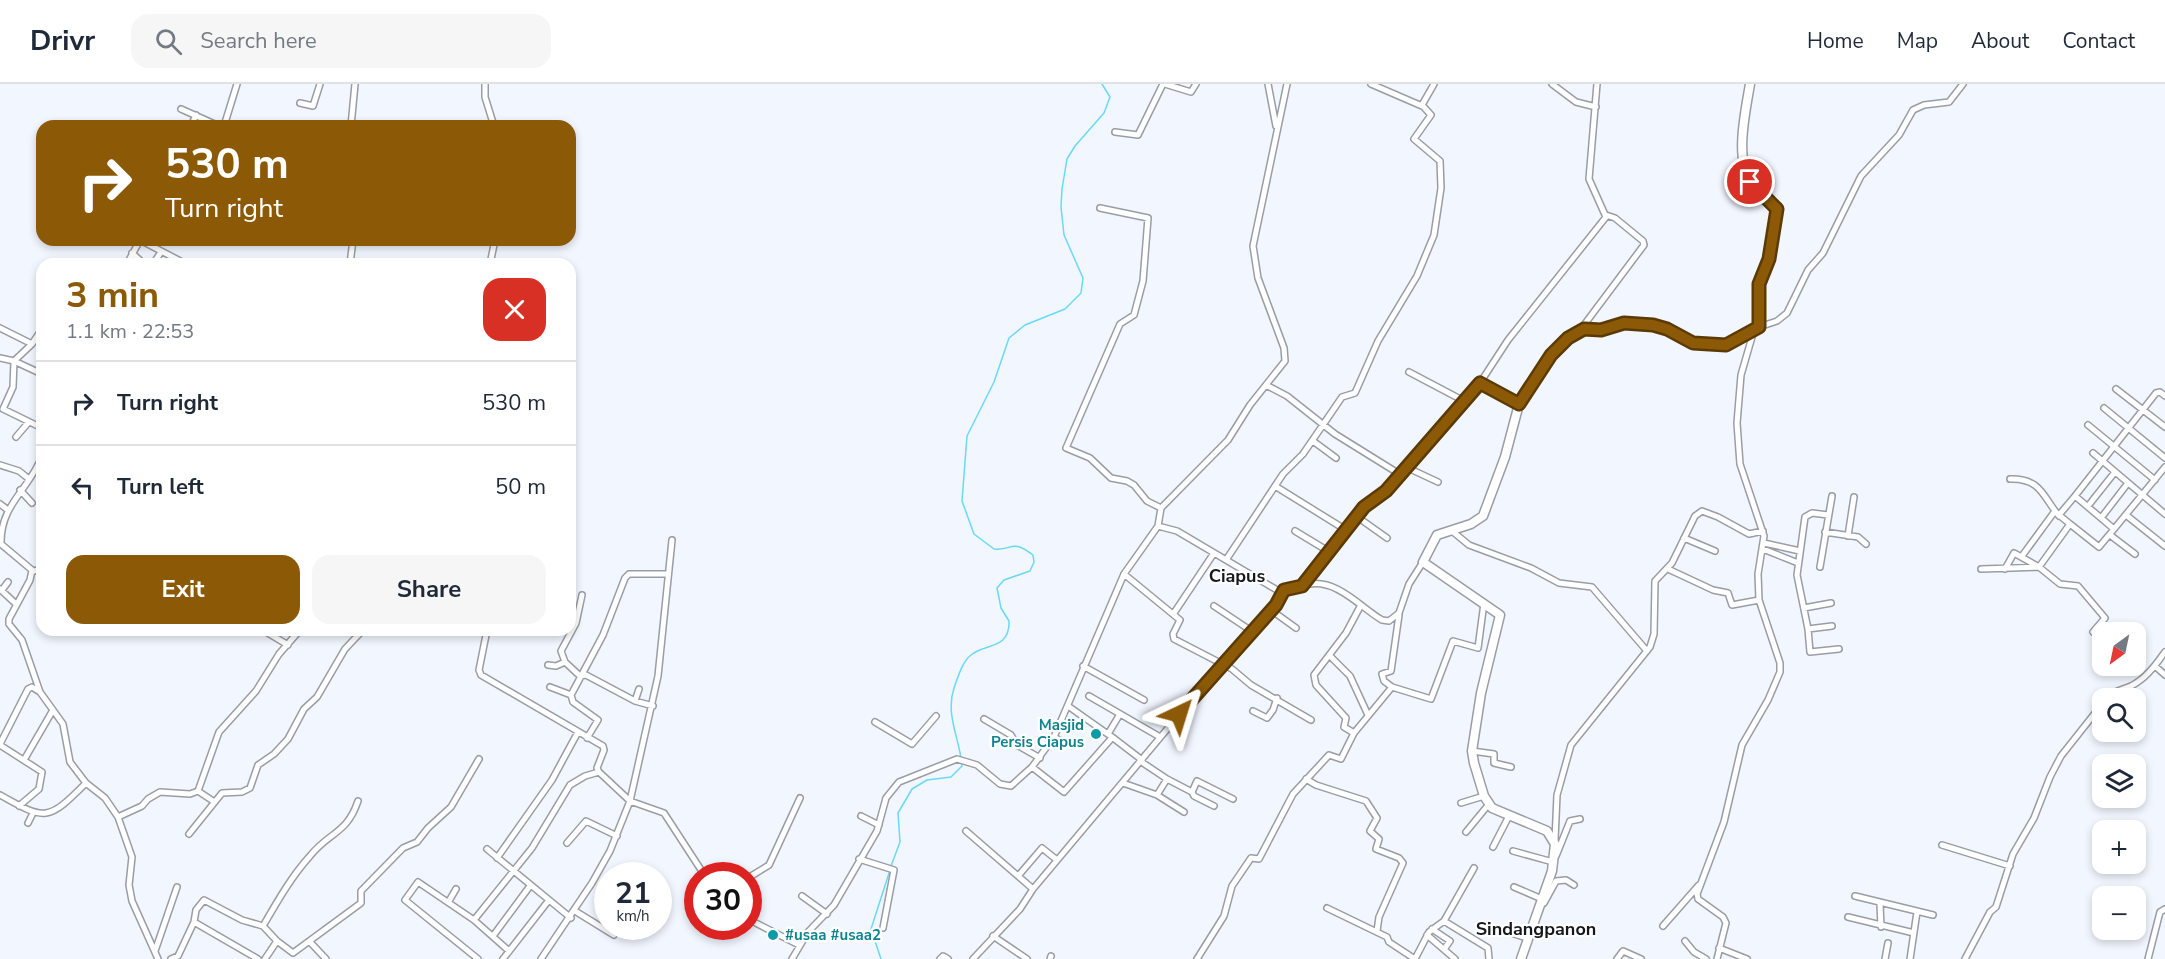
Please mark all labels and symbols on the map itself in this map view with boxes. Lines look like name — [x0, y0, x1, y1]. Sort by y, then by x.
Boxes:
pin — [1724, 156, 1775, 207]
district label: Ciapus — [1209, 564, 1266, 588]
north arrow — [2092, 622, 2146, 676]
position arrow — [1147, 682, 1211, 746]
place label: Masjid Persis Ciapus — [991, 715, 1084, 752]
marker: Masjid Persis Ciapus — [1089, 727, 1103, 741]
speed limit sign: 30 — [684, 862, 762, 940]
district label: Sindangpanon — [1476, 917, 1596, 941]
place label: #usaa #usaa2 — [785, 925, 881, 945]
marker: #usaa #usaa2 — [766, 928, 780, 942]

